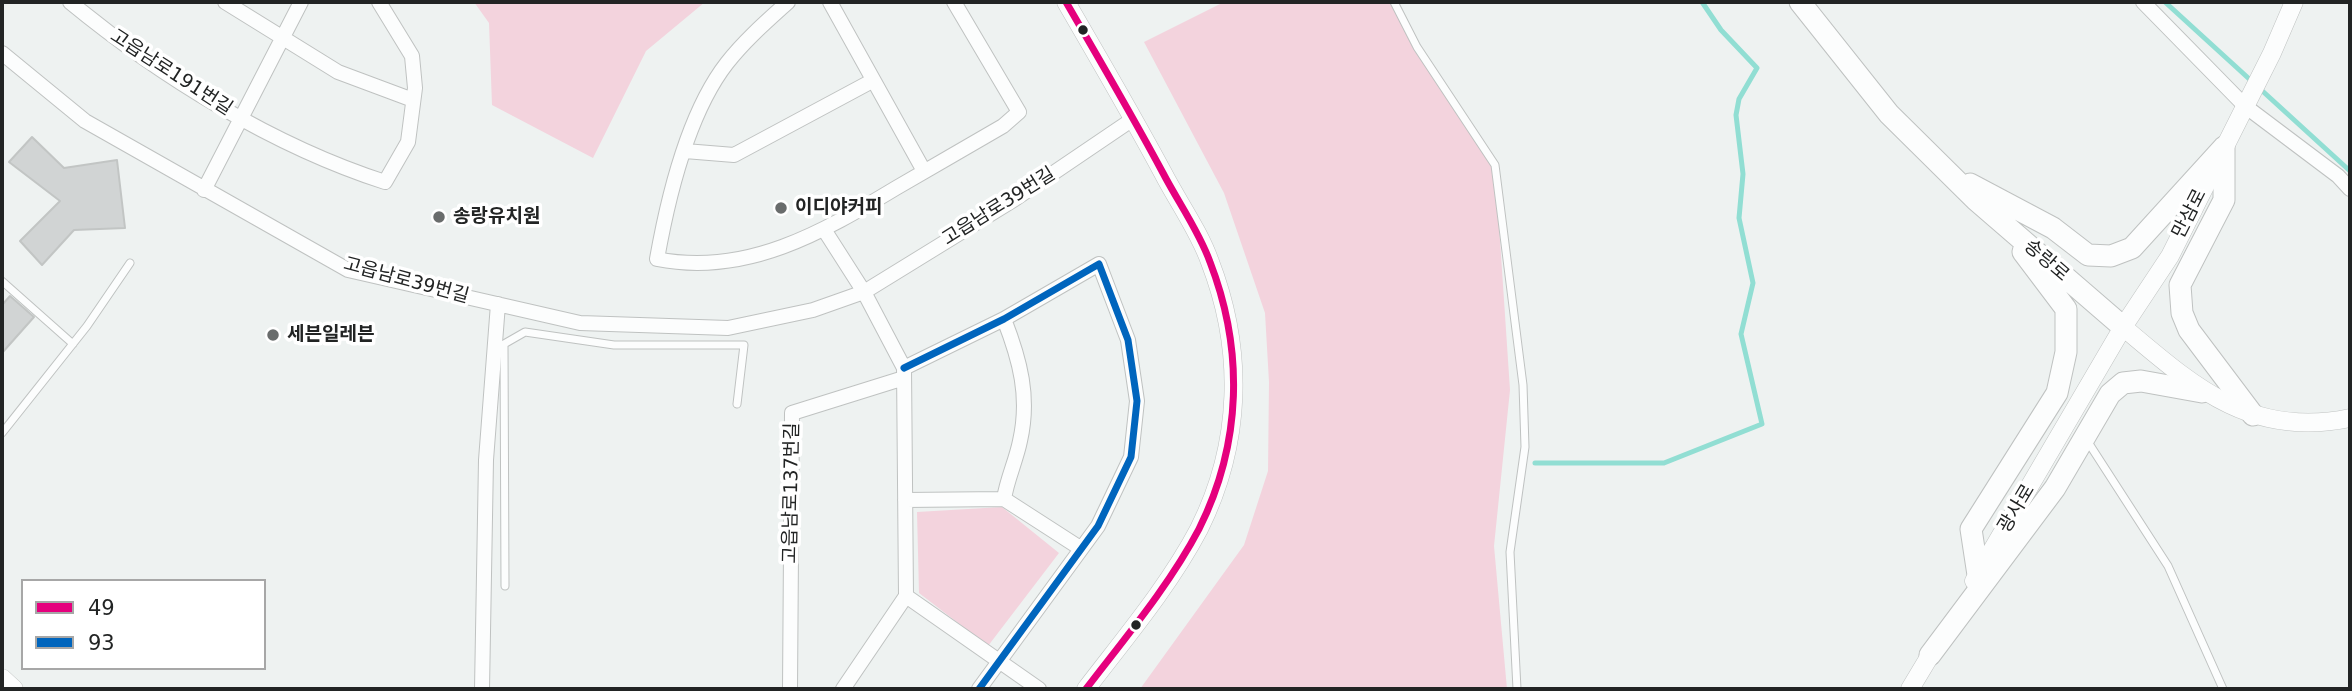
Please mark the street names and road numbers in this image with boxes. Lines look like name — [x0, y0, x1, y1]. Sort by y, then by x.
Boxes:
street label: 고읍남로191번길 — [106, 25, 236, 121]
street label: 고읍남로39번길 — [938, 163, 1060, 251]
street label: 만삼로 — [2168, 185, 2212, 243]
street label: 송랑로 — [2019, 235, 2073, 287]
street label: 고읍남로39번길 — [341, 253, 471, 309]
street label: 고읍남로137번길 — [779, 422, 805, 564]
street label: 광사로 — [1994, 481, 2040, 537]

